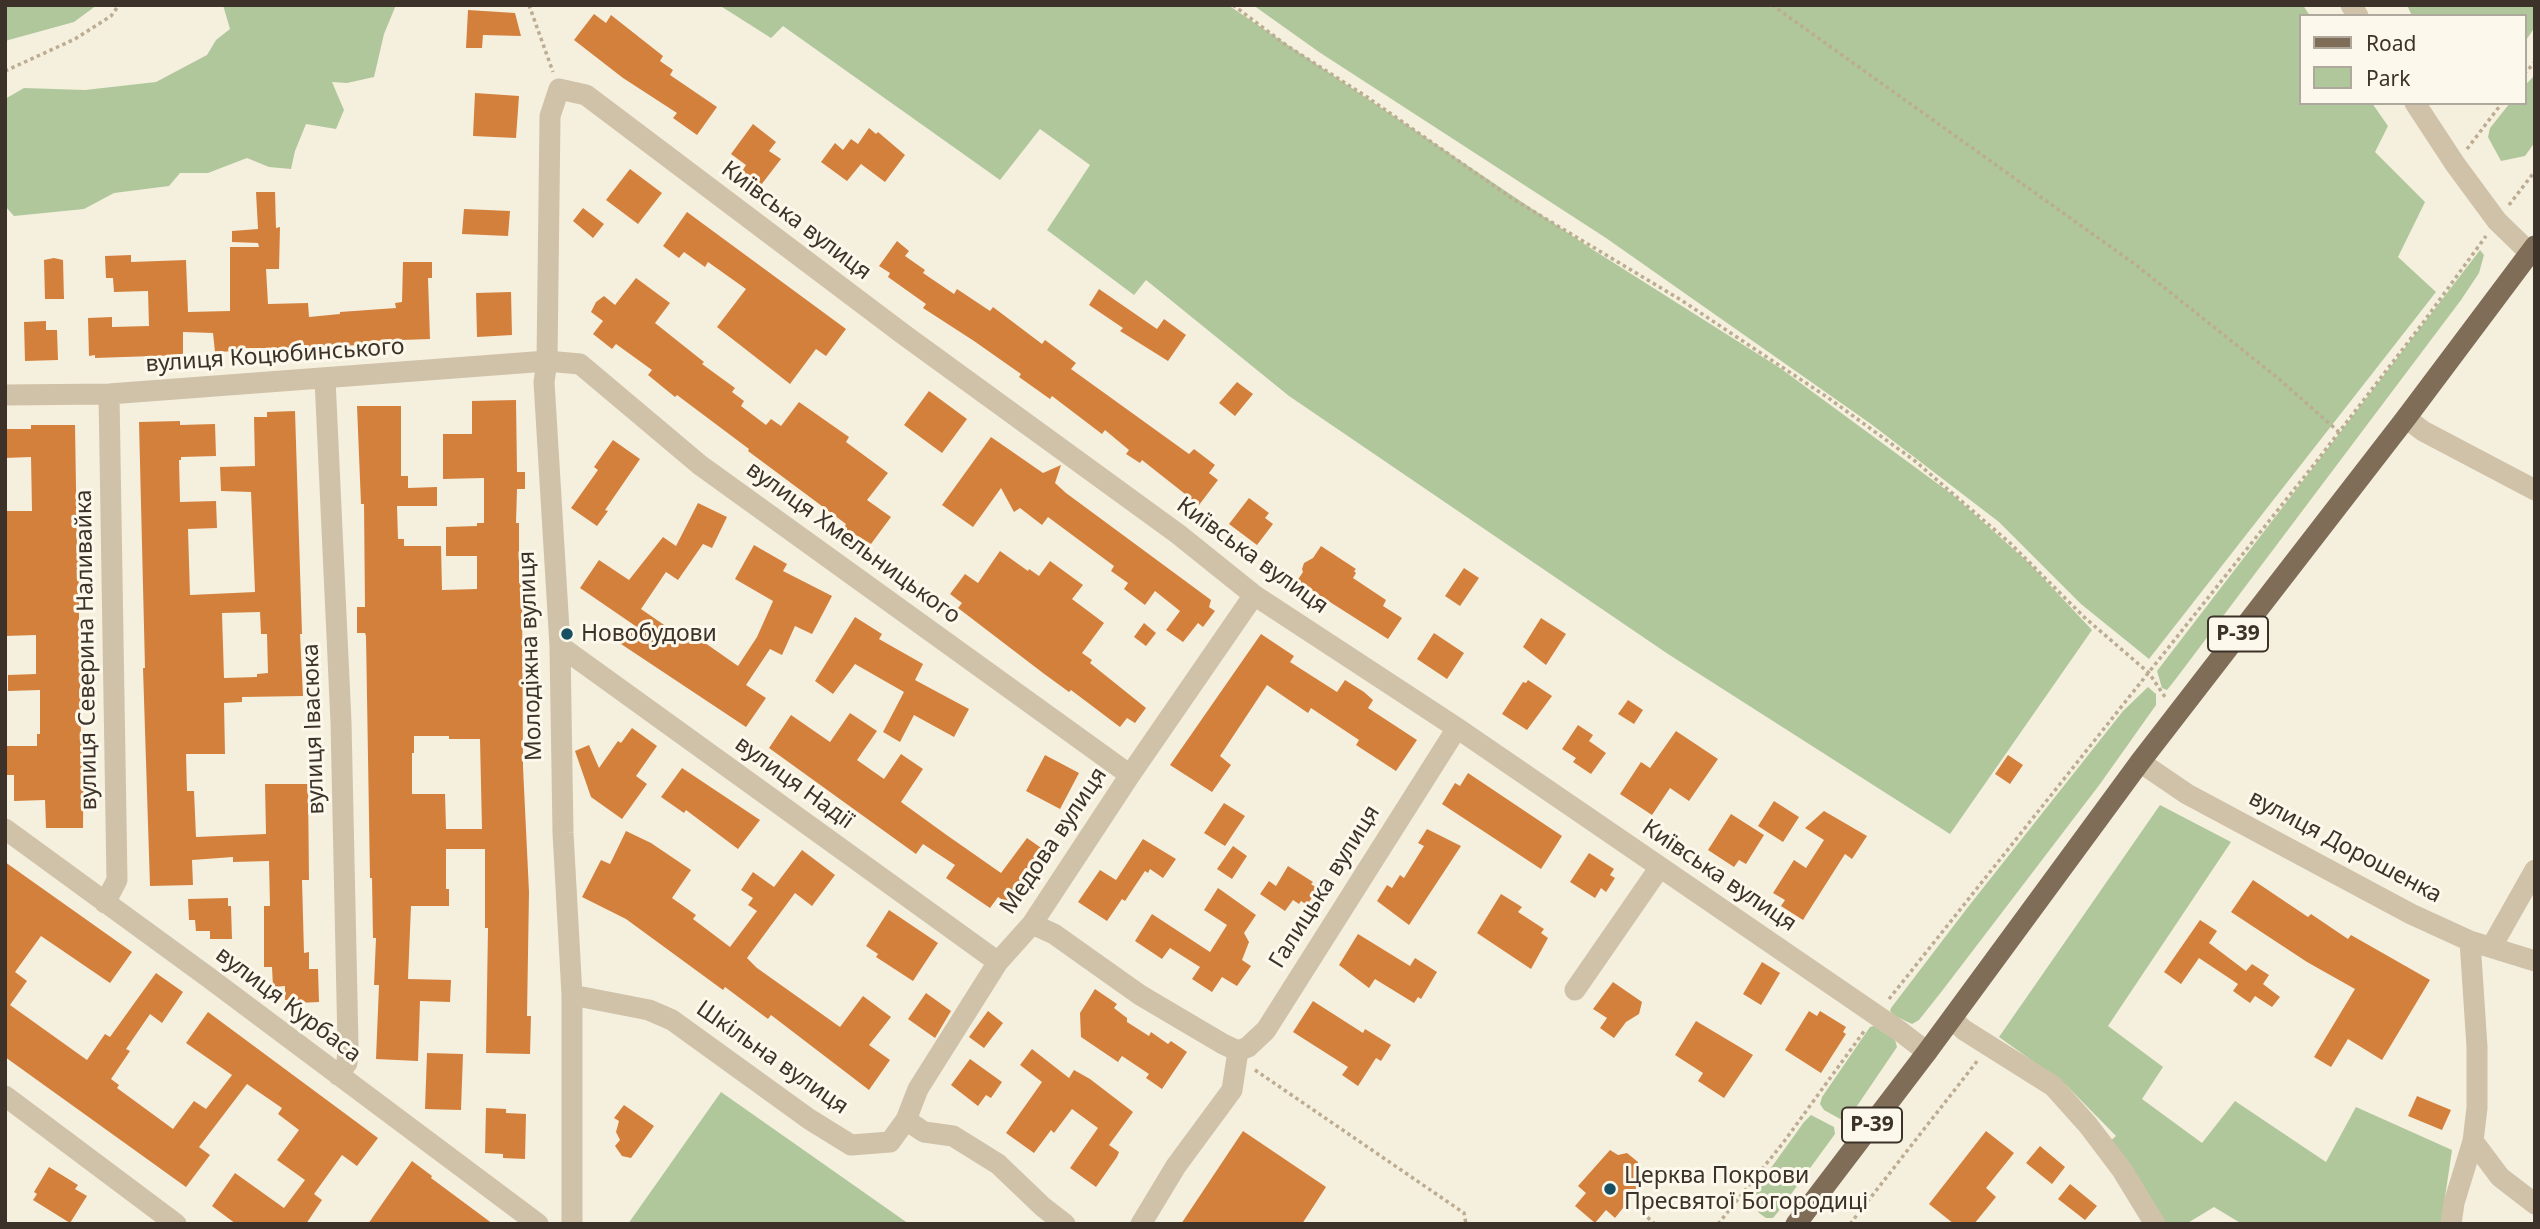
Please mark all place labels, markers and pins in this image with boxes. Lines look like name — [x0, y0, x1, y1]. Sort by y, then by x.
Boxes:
place label: Новобудови — [581, 620, 717, 648]
marker: Новобудови — [559, 626, 575, 642]
place label: Церква Покрови Пресвятої Богородиці — [1624, 1162, 1868, 1216]
marker: Церква Покрови Пресвятої Богородиці — [1602, 1181, 1618, 1197]

